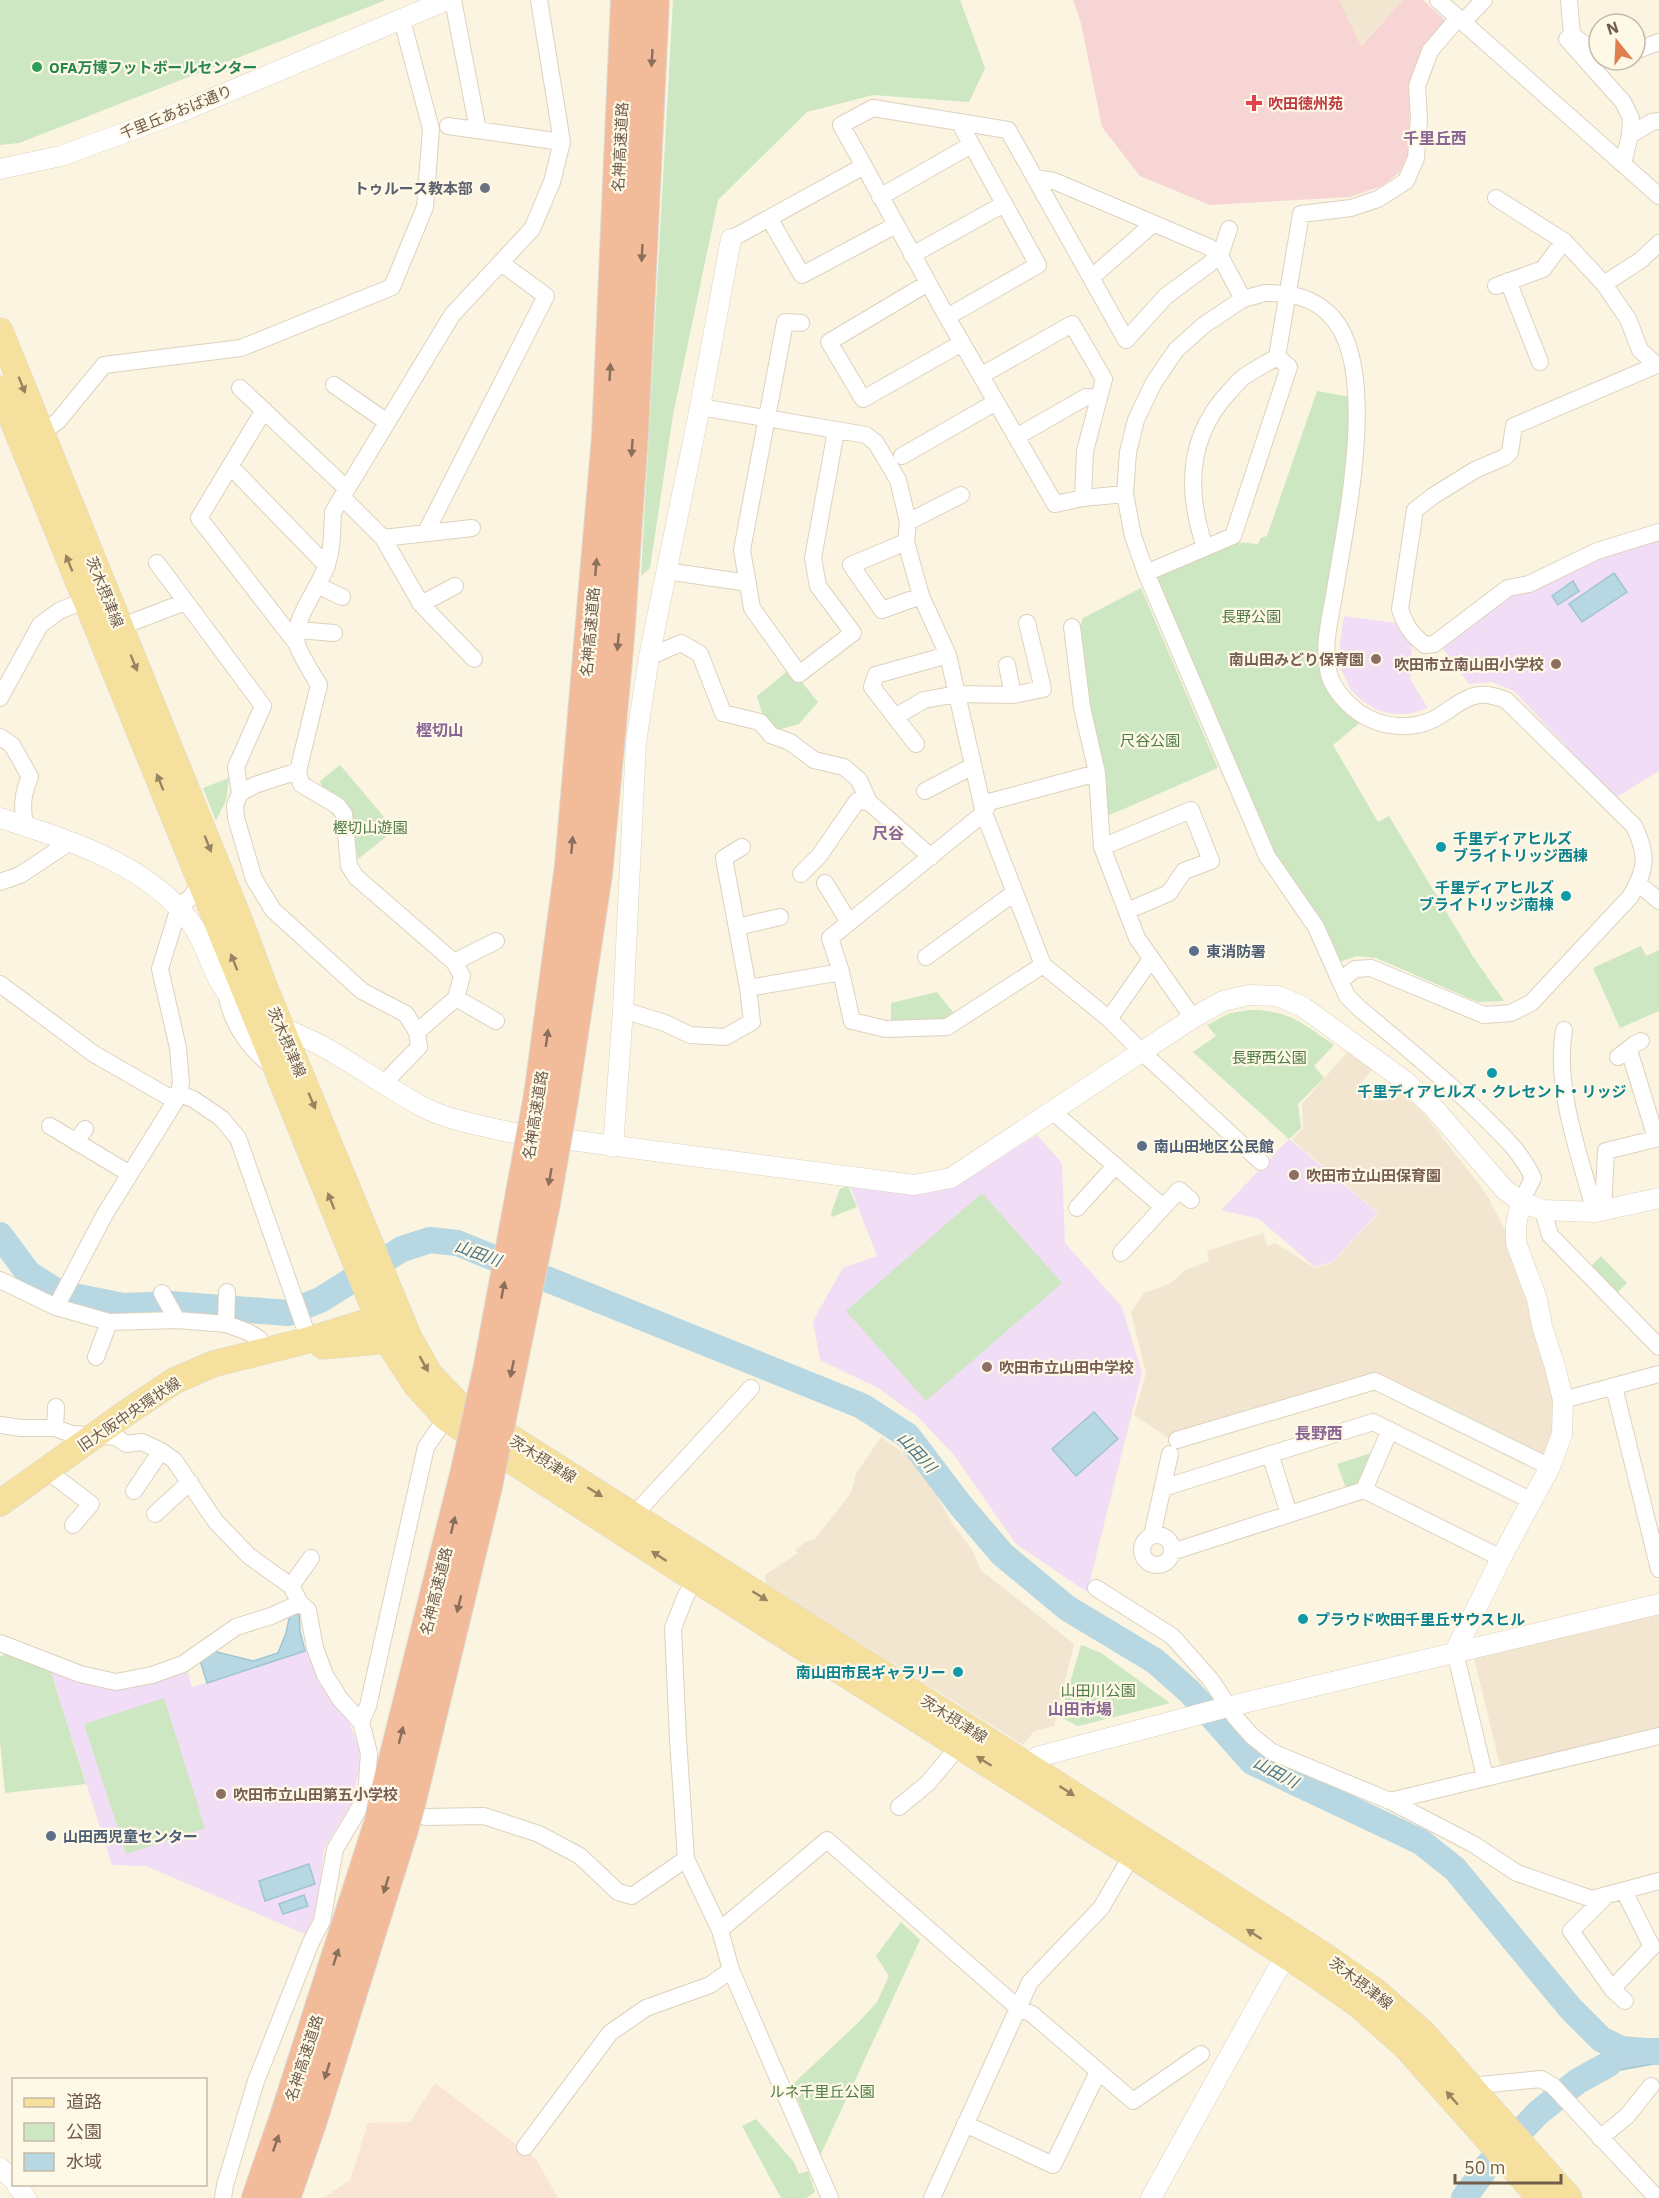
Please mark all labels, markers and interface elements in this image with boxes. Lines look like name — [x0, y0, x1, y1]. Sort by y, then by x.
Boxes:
north arrow — [1587, 12, 1647, 72]
text: N — [1604, 16, 1621, 39]
one-way arrow — [647, 49, 656, 68]
place label: OFA万博フットボールセンター — [49, 58, 257, 77]
marker: OFA万博フットボールセンター — [30, 60, 44, 74]
street label: 千里丘あおば通り — [117, 81, 235, 143]
marker: 吹田徳州苑 — [1245, 94, 1263, 112]
place label: 吹田徳州苑 — [1268, 94, 1343, 113]
street label: 名神高速道路 — [608, 102, 632, 192]
district label: 千里丘西 — [1403, 128, 1467, 148]
place label: トゥルース教本部 — [354, 179, 473, 198]
marker: トゥルース教本部 — [478, 181, 492, 195]
one-way arrow — [638, 244, 647, 263]
one-way arrow — [605, 363, 614, 382]
one-way arrow — [18, 376, 27, 394]
one-way arrow — [627, 438, 637, 457]
one-way arrow — [64, 553, 74, 571]
street label: 茨木摂津線 — [82, 554, 128, 630]
one-way arrow — [591, 557, 601, 576]
street label: 名神高速道路 — [577, 586, 603, 678]
park label: 長野公園 — [1221, 607, 1281, 626]
one-way arrow — [613, 633, 623, 652]
place label: 南山田みどり保育園 — [1229, 650, 1364, 669]
marker: 南山田みどり保育園 — [1369, 652, 1383, 666]
one-way arrow — [130, 654, 139, 672]
place label: 吹田市立南山田小学校 — [1394, 655, 1544, 674]
marker: 吹田市立南山田小学校 — [1549, 657, 1563, 671]
district label: 樫切山 — [416, 720, 464, 740]
park label: 尺谷公園 — [1120, 731, 1180, 750]
one-way arrow — [155, 772, 165, 790]
park label: 樫切山遊園 — [332, 818, 408, 837]
district label: 尺谷 — [872, 823, 904, 843]
place label: 千里ディアヒルズ ブライトリッジ西棟 — [1453, 829, 1588, 865]
one-way arrow — [203, 835, 213, 853]
one-way arrow — [567, 835, 577, 854]
marker: 千里ディアヒルズ ブライトリッジ西棟 — [1434, 840, 1448, 854]
place label: 千里ディアヒルズ ブライトリッジ南棟 — [1419, 878, 1554, 914]
marker: 千里ディアヒルズ ブライトリッジ南棟 — [1559, 889, 1573, 903]
place label: 東消防署 — [1206, 942, 1266, 961]
marker: 東消防署 — [1187, 944, 1201, 958]
one-way arrow — [229, 952, 239, 970]
street label: 茨木摂津線 — [264, 1004, 310, 1080]
one-way arrow — [543, 1028, 552, 1047]
park label: 長野西公園 — [1231, 1048, 1307, 1067]
marker: 千里ディアヒルズ・クレセント・リッジ — [1485, 1066, 1499, 1080]
street label: 名神高速道路 — [519, 1069, 551, 1161]
place label: 千里ディアヒルズ・クレセント・リッジ — [1358, 1082, 1626, 1101]
one-way arrow — [307, 1092, 317, 1110]
place label: 南山田地区公民館 — [1154, 1137, 1274, 1156]
marker: 南山田地区公民館 — [1135, 1139, 1149, 1153]
place label: 吹田市立山田保育園 — [1306, 1166, 1441, 1185]
one-way arrow — [545, 1168, 554, 1187]
marker: 吹田市立山田保育園 — [1287, 1168, 1301, 1182]
one-way arrow — [326, 1192, 335, 1210]
water label: 山田川 — [452, 1235, 506, 1271]
one-way arrow — [499, 1281, 508, 1300]
one-way arrow — [419, 1356, 429, 1373]
place label: 吹田市立山田中学校 — [999, 1358, 1134, 1377]
one-way arrow — [507, 1359, 516, 1378]
marker: 吹田市立山田中学校 — [980, 1360, 994, 1374]
street label: 旧大阪中央環状線 — [74, 1373, 184, 1455]
district label: 長野西 — [1295, 1423, 1343, 1443]
water label: 山田川 — [893, 1428, 942, 1478]
street label: 茨木摂津線 — [506, 1431, 580, 1487]
one-way arrow — [587, 1486, 604, 1497]
one-way arrow — [448, 1516, 458, 1534]
street label: 名神高速道路 — [416, 1545, 456, 1637]
one-way arrow — [651, 1551, 667, 1562]
one-way arrow — [752, 1591, 768, 1602]
one-way arrow — [454, 1595, 464, 1614]
place label: プラウド吹田千里丘サウスヒル — [1315, 1610, 1525, 1629]
marker: プラウド吹田千里丘サウスヒル — [1296, 1612, 1310, 1626]
place label: 南山田市民ギャラリー — [796, 1663, 946, 1682]
marker: 南山田市民ギャラリー — [951, 1665, 965, 1679]
park label: 山田川公園 — [1060, 1681, 1136, 1700]
street label: 茨木摂津線 — [917, 1691, 991, 1747]
district label: 山田市場 — [1048, 1699, 1112, 1719]
one-way arrow — [396, 1725, 406, 1744]
water label: 山田川 — [1250, 1752, 1304, 1793]
one-way arrow — [976, 1756, 992, 1767]
place label: 吹田市立山田第五小学校 — [233, 1785, 398, 1804]
one-way arrow — [1059, 1785, 1075, 1796]
marker: 吹田市立山田第五小学校 — [214, 1787, 228, 1801]
place label: 山田西児童センター — [63, 1827, 198, 1846]
marker: 山田西児童センター — [44, 1829, 58, 1843]
one-way arrow — [381, 1876, 390, 1894]
one-way arrow — [1246, 1929, 1262, 1940]
one-way arrow — [332, 1948, 341, 1966]
street label: 茨木摂津線 — [1325, 1953, 1397, 2013]
street label: 名神高速道路 — [281, 2012, 327, 2104]
one-way arrow — [322, 2062, 332, 2080]
legend — [12, 2078, 207, 2186]
park label: ルネ千里丘公園 — [769, 2082, 875, 2101]
text: 道路 — [66, 2090, 102, 2113]
one-way arrow — [1446, 2091, 1459, 2106]
text: 公園 — [66, 2120, 102, 2143]
one-way arrow — [272, 2134, 282, 2152]
scale bar — [1455, 2147, 1562, 2185]
text: 水域 — [66, 2150, 102, 2173]
text: 50 m — [1464, 2156, 1506, 2179]

